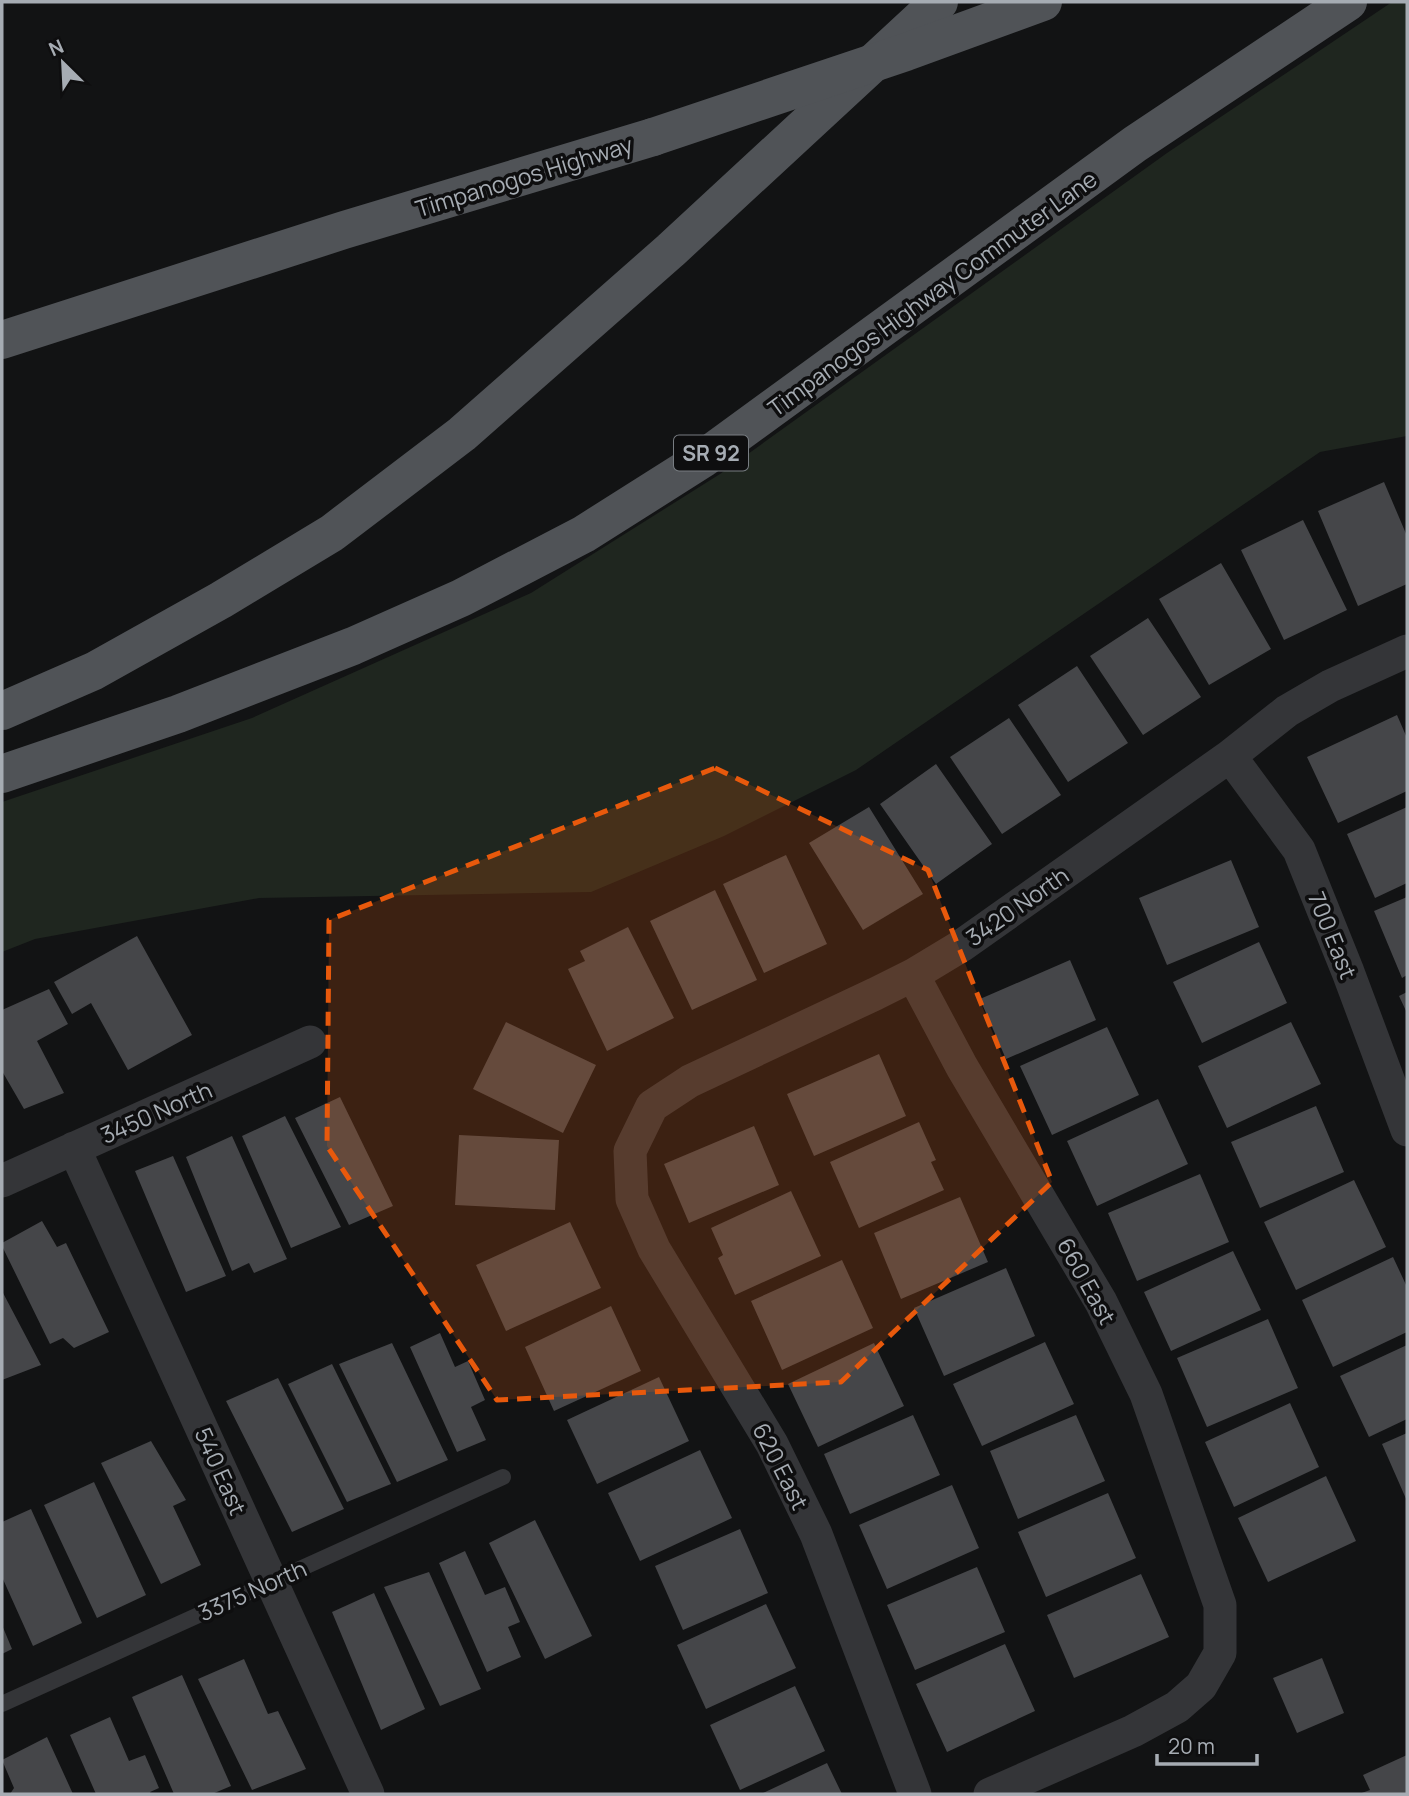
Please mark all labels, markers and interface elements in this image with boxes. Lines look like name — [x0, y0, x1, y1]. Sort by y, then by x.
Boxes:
north arrow — [28, 28, 98, 98]
text: N — [45, 33, 68, 62]
street label: Timpanogos Highway — [411, 128, 637, 224]
street label: Timpanogos Highway Commuter Lane — [761, 163, 1103, 423]
road number: SR 92 — [674, 435, 748, 470]
street label: 3420 North — [959, 859, 1075, 953]
street label: 700 East — [1301, 887, 1365, 983]
street label: 3450 North — [95, 1073, 217, 1151]
street label: 660 East — [1050, 1232, 1124, 1330]
street label: 620 East — [746, 1417, 816, 1515]
street label: 540 East — [188, 1422, 254, 1520]
street label: 3375 North — [193, 1552, 311, 1628]
scale bar — [1157, 1722, 1257, 1766]
text: 20 m — [1168, 1732, 1215, 1760]

